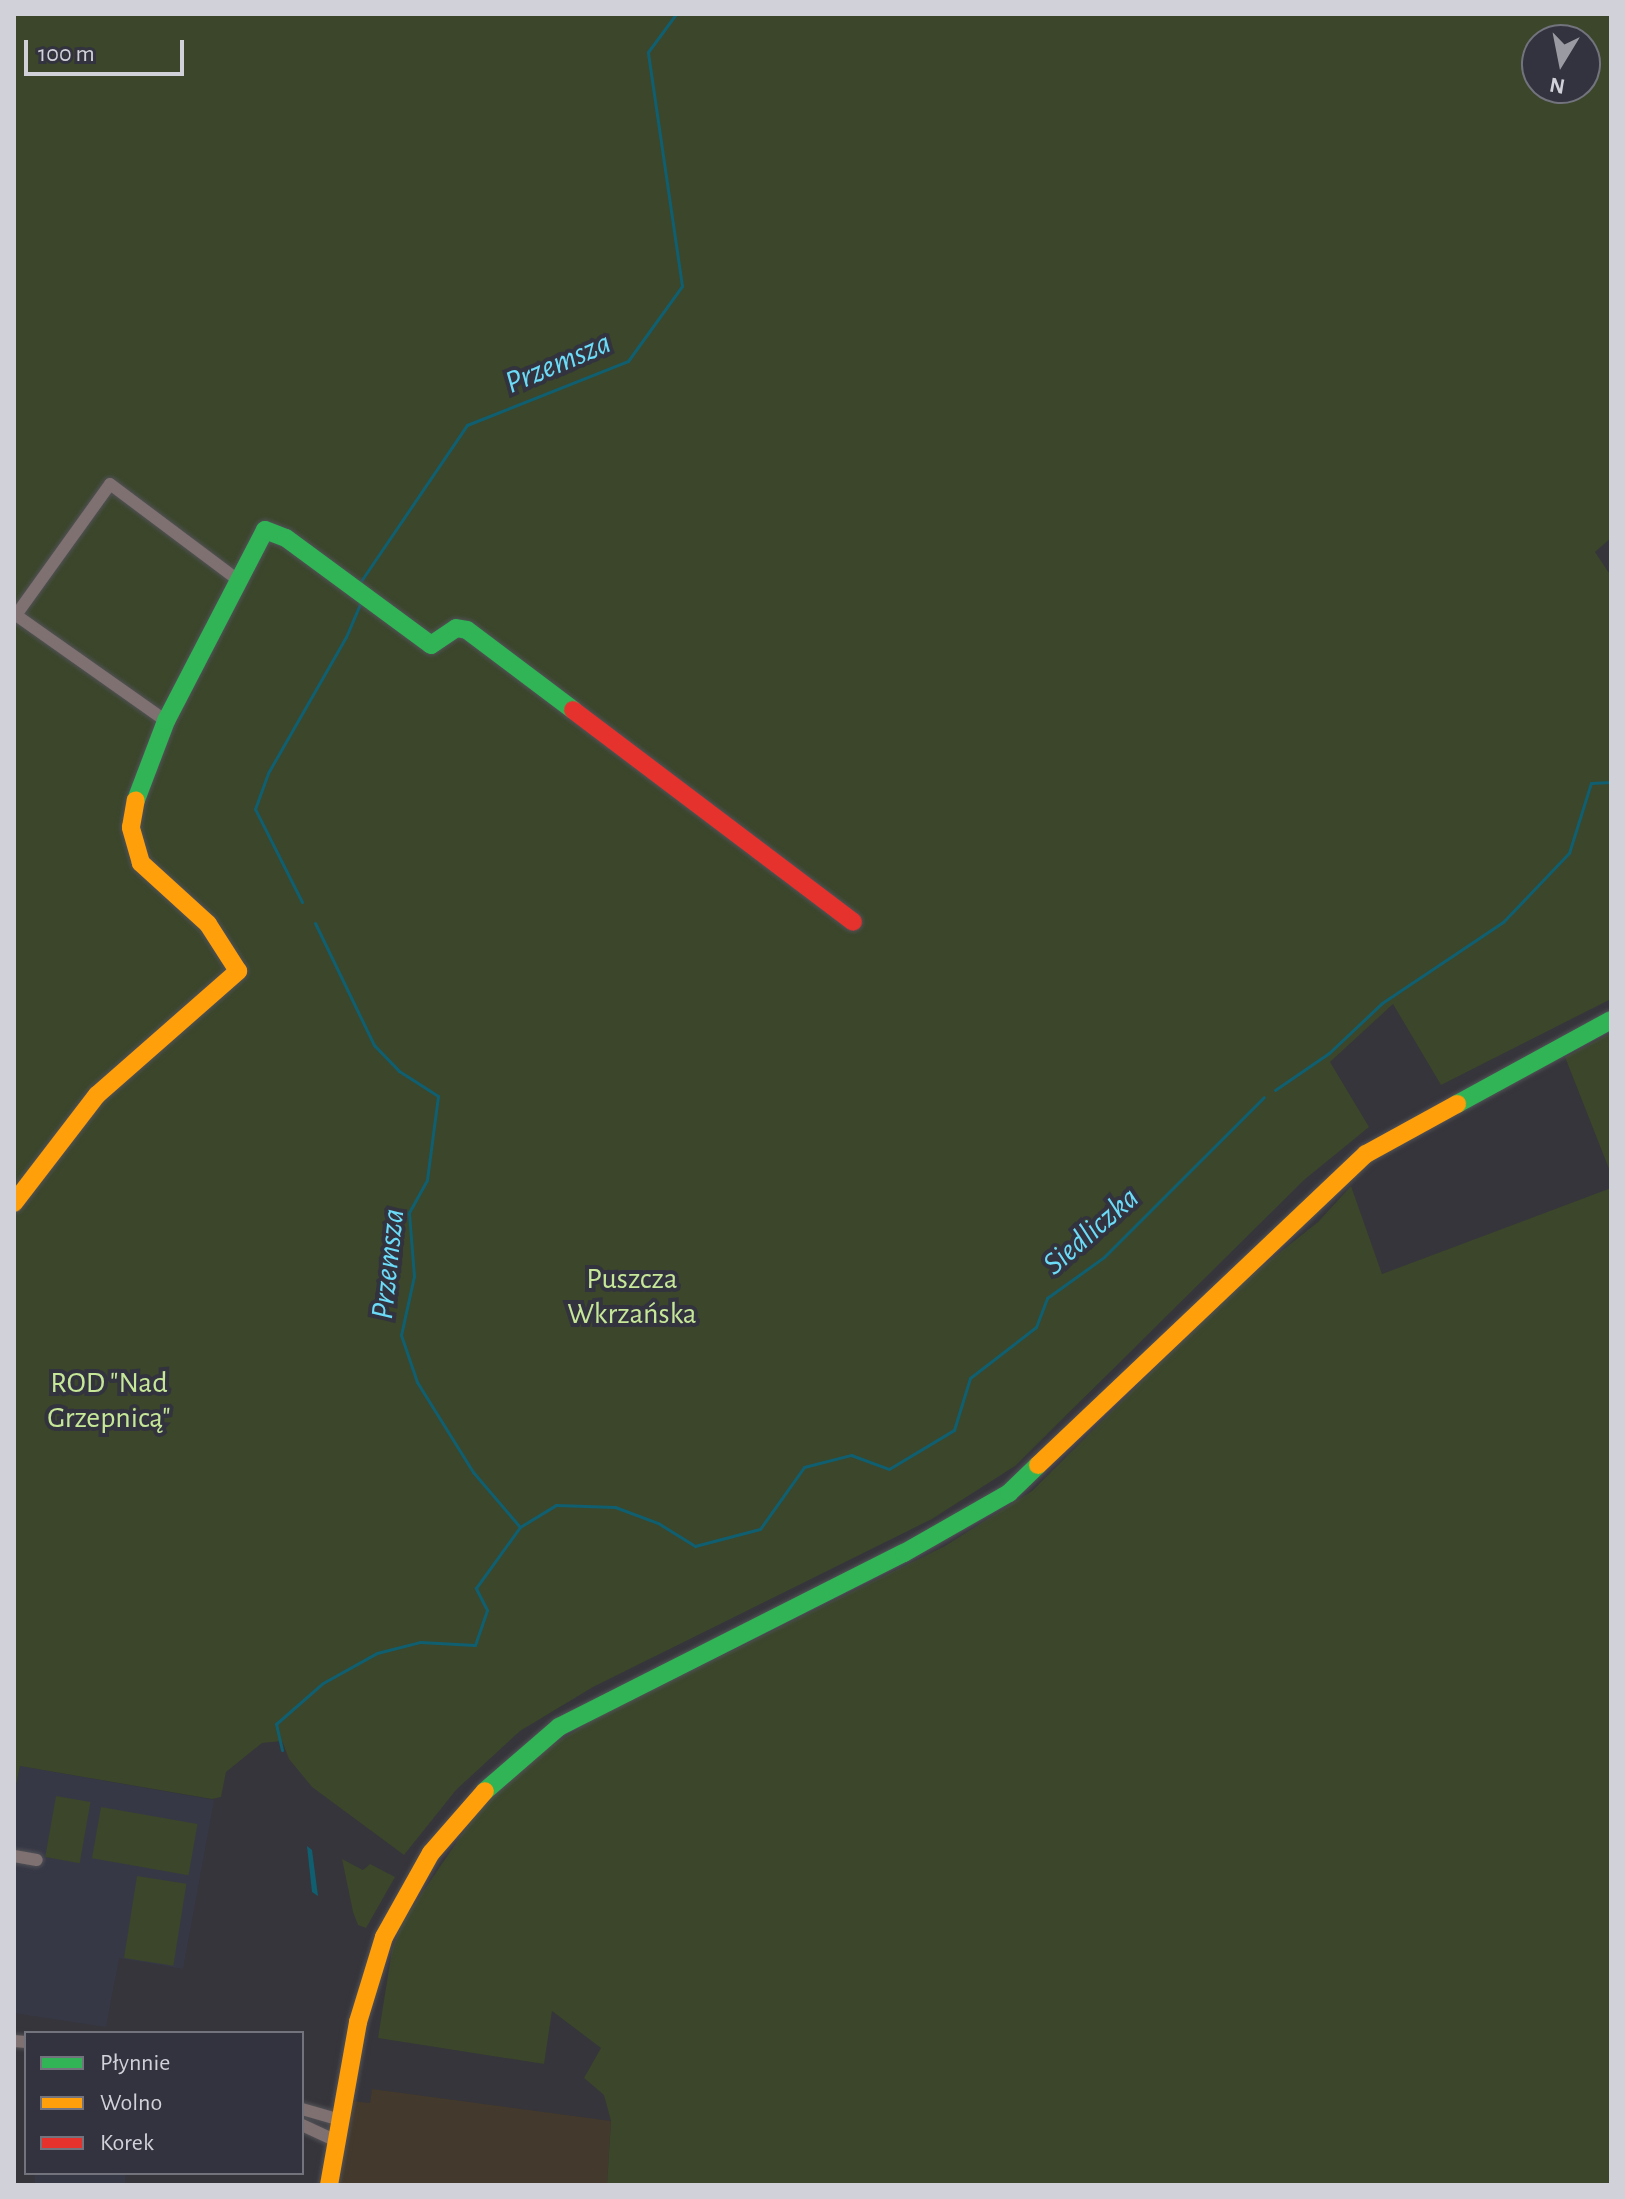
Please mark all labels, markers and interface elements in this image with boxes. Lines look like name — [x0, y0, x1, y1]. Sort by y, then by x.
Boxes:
scale bar — [28, 24, 188, 74]
north arrow — [1521, 24, 1601, 104]
text: 100 m — [38, 42, 95, 66]
text: N — [1548, 74, 1567, 98]
water label: Przemsza — [499, 324, 617, 402]
water label: Siedliczka — [1035, 1179, 1147, 1283]
water label: Przemsza — [363, 1207, 413, 1321]
park label: Puszcza Wkrzańska — [567, 1261, 697, 1332]
park label: ROD "Nad Grzepnicą" — [47, 1365, 171, 1436]
legend — [24, 2031, 304, 2175]
text: Płynnie — [100, 2051, 170, 2075]
text: Wolno — [100, 2091, 162, 2115]
text: Korek — [100, 2131, 154, 2155]

